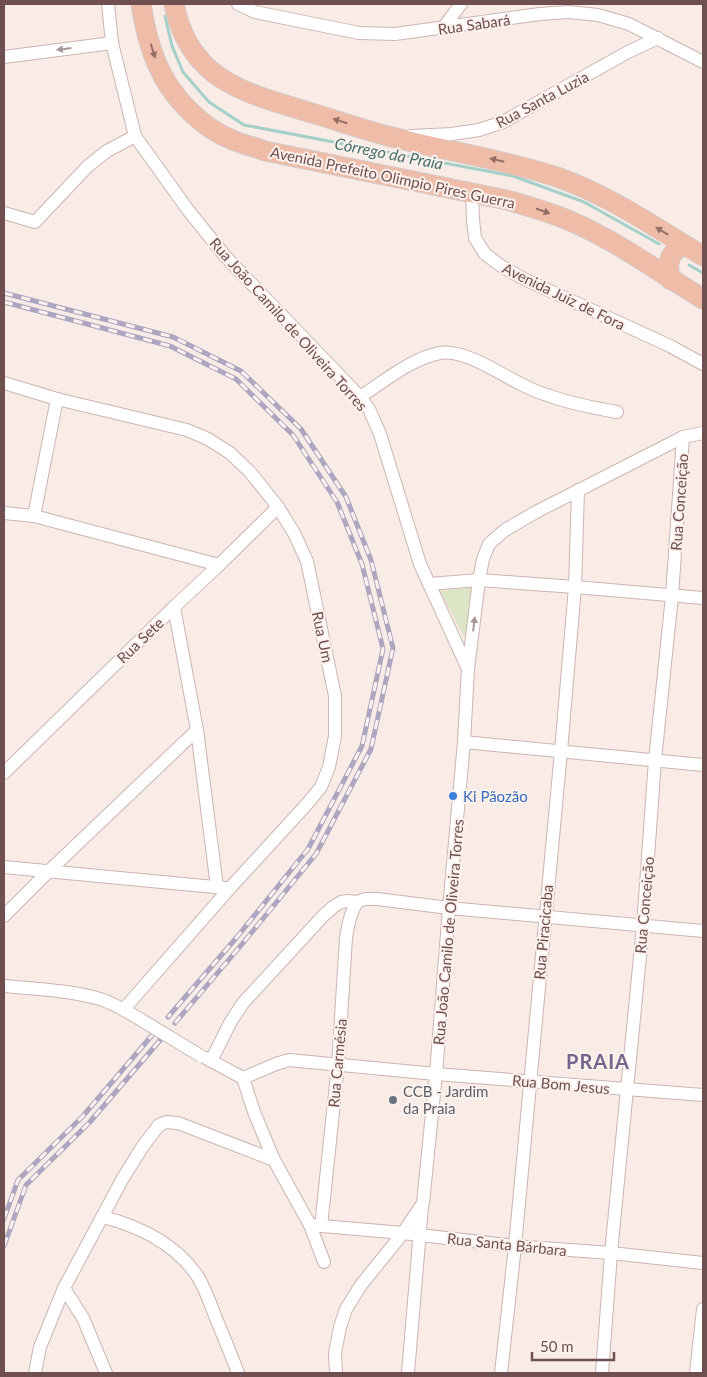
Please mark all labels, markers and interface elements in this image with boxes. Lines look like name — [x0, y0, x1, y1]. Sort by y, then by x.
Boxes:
street label: Rua Sabará — [437, 10, 511, 38]
one-way arrow — [149, 44, 157, 59]
one-way arrow — [55, 45, 71, 53]
street label: Rua Santa Luzia — [492, 67, 592, 131]
one-way arrow — [332, 117, 347, 125]
water label: Córrego da Praia — [333, 133, 445, 173]
street label: Avenida Prefeito Olimpio Pires Guerra — [269, 142, 517, 212]
one-way arrow — [489, 156, 505, 164]
one-way arrow — [536, 208, 551, 215]
one-way arrow — [655, 227, 668, 236]
street label: Rua João Camilo de Oliveira Torres — [206, 234, 372, 414]
street label: Avenida Juiz de Fora — [500, 258, 628, 334]
street label: Rua Conceição — [667, 453, 691, 551]
street label: Rua Um — [309, 610, 337, 664]
street label: Rua Sete — [113, 613, 167, 667]
one-way arrow — [470, 616, 478, 632]
place label: Ki Pãozão — [463, 787, 528, 805]
marker: Ki Pãozão — [447, 790, 459, 802]
street label: Rua João Camilo de Oliveira Torres — [429, 818, 467, 1046]
street label: Rua Conceição — [631, 856, 657, 954]
street label: Rua Piracicaba — [530, 884, 556, 980]
street label: Rua Carmésia — [324, 1018, 350, 1108]
district label: PRAIA — [566, 1049, 630, 1073]
street label: Rua Bom Jesus — [511, 1071, 611, 1097]
place label: CCB - Jardim da Praia — [403, 1082, 488, 1117]
marker: CCB - Jardim da Praia — [387, 1094, 399, 1106]
street label: Rua Santa Bárbara — [446, 1229, 568, 1259]
scale bar — [532, 1330, 614, 1362]
text: 50 m — [540, 1337, 574, 1355]

